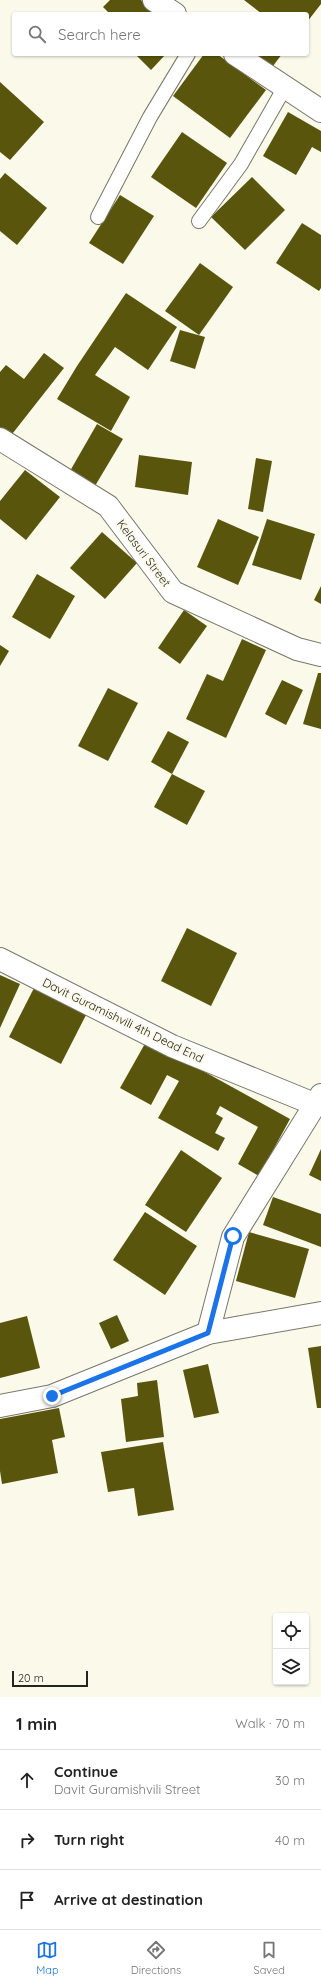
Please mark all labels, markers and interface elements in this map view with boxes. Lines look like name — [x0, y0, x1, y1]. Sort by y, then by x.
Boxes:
search box — [12, 12, 309, 56]
icon: search — [26, 23, 48, 45]
text: Search here — [58, 25, 141, 44]
street label: Kelasuri Street — [114, 516, 174, 590]
street label: Davit Guramishvili 4th Dead End — [40, 974, 206, 1066]
route start — [224, 1227, 242, 1245]
route end — [43, 1387, 61, 1405]
map controls — [273, 1613, 309, 1685]
button: locate — [273, 1613, 309, 1649]
button: layers — [273, 1649, 309, 1685]
scale bar — [12, 1669, 88, 1688]
text: 20 m — [18, 1671, 44, 1685]
text: 1 min — [16, 1713, 57, 1734]
text: Walk · 70 m — [235, 1715, 305, 1731]
text: Continue — [54, 1762, 118, 1781]
icon: ahead — [16, 1769, 38, 1791]
text: 30 m — [275, 1772, 305, 1788]
text: Davit Guramishvili Street — [54, 1781, 200, 1797]
icon: right — [16, 1829, 38, 1851]
text: Turn right — [54, 1830, 125, 1849]
text: 40 m — [275, 1832, 305, 1848]
icon: arrive — [16, 1889, 38, 1911]
text: Arrive at destination — [54, 1890, 203, 1909]
tab: Map — [36, 1939, 59, 1977]
tab: Directions — [131, 1939, 181, 1977]
tab: Saved — [253, 1939, 285, 1977]

